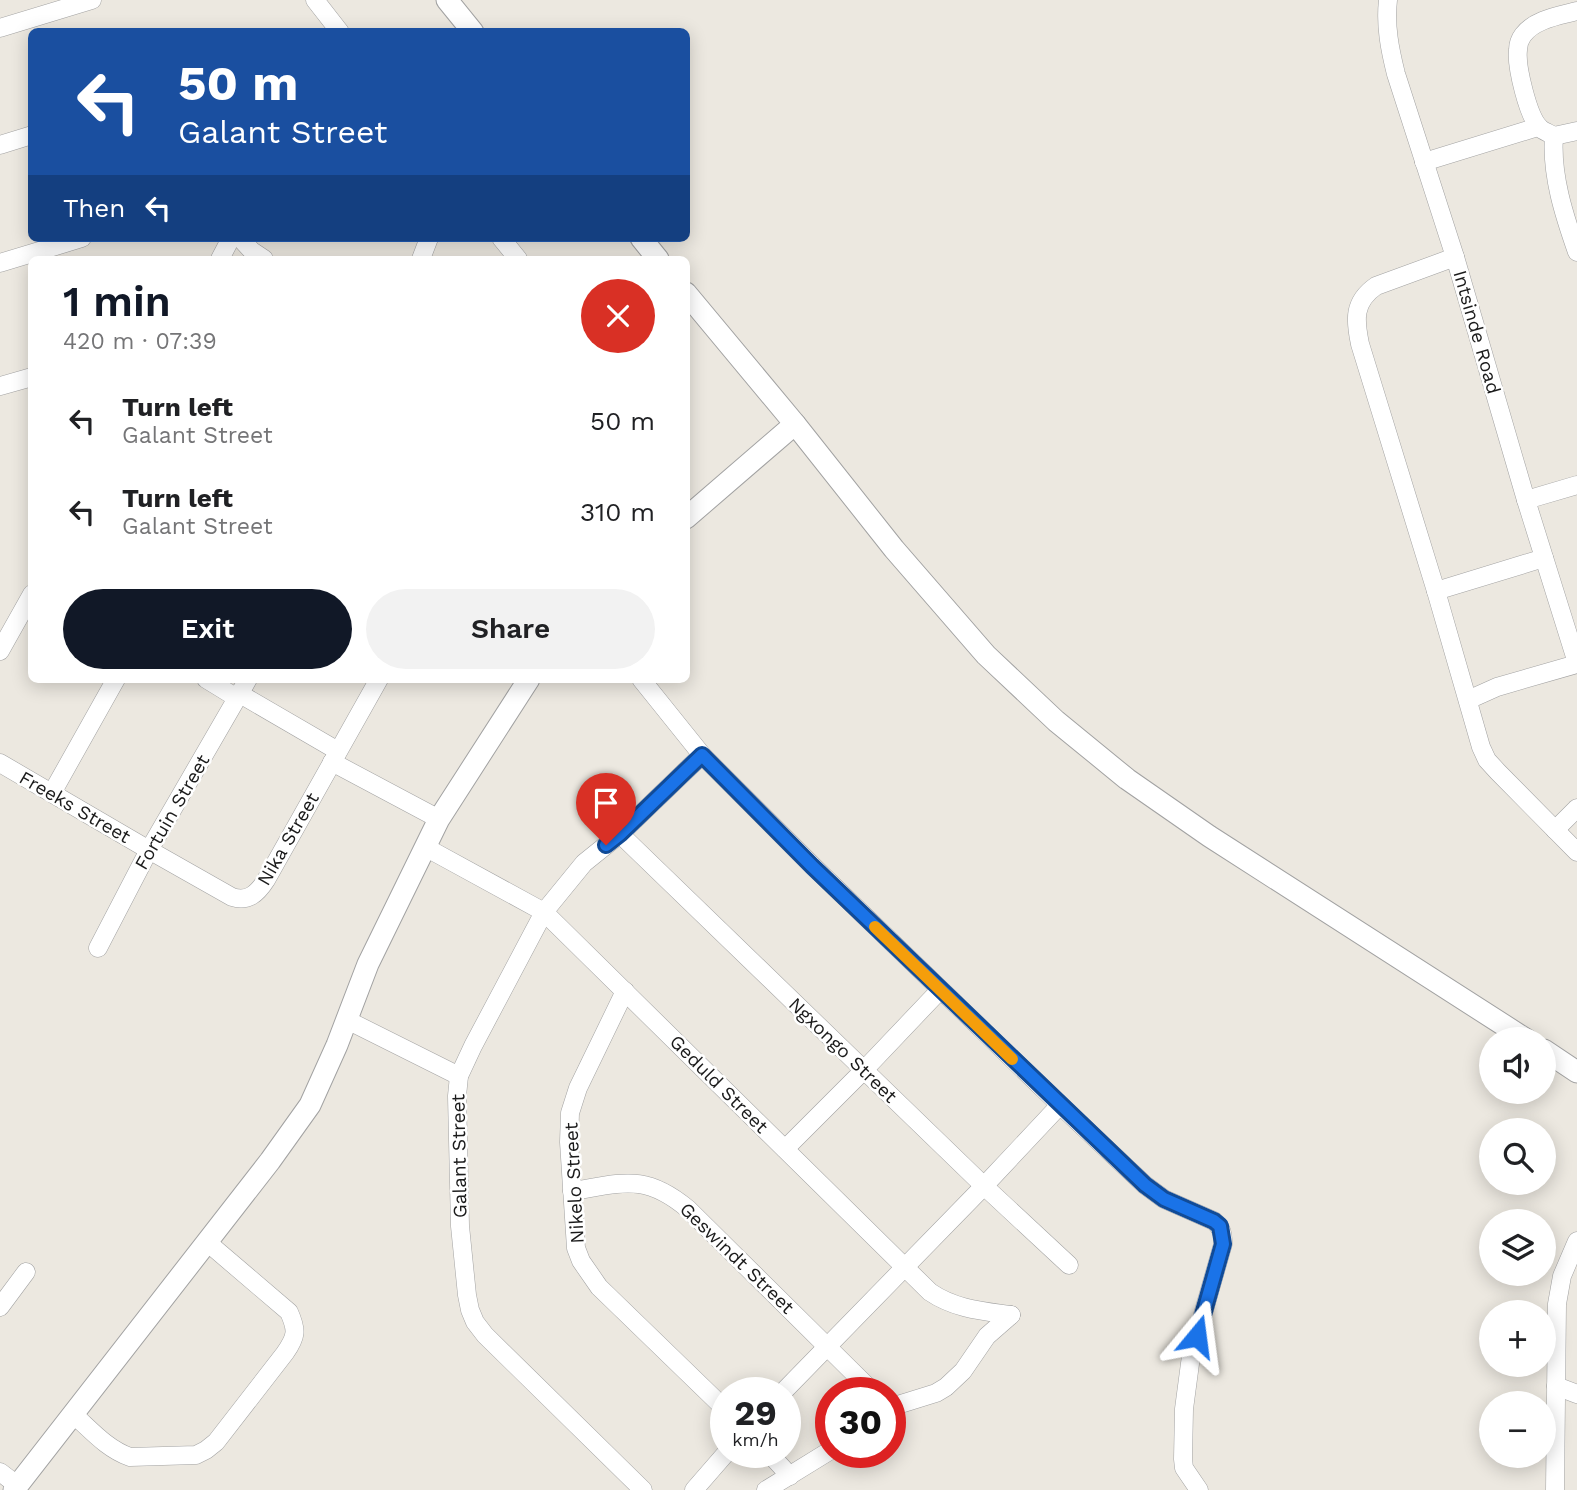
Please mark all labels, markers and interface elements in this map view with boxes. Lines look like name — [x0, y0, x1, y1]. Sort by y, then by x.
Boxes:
text: 50 m — [178, 54, 298, 112]
icon: left — [63, 56, 154, 147]
text: Galant Street — [178, 113, 387, 151]
icon: left — [139, 189, 177, 227]
text: Then — [63, 193, 125, 223]
street label: Intsinde Road — [1448, 267, 1506, 397]
text: 1 min — [63, 277, 171, 326]
button: close — [581, 279, 655, 353]
text: 420 m · 07:39 — [63, 328, 217, 355]
text: Turn left — [122, 392, 233, 422]
icon: left — [63, 402, 101, 440]
text: 50 m — [590, 406, 655, 436]
text: Galant Street — [122, 422, 273, 449]
text: Turn left — [122, 483, 233, 513]
icon: left — [63, 493, 101, 531]
text: 310 m — [580, 497, 655, 527]
text: Galant Street — [122, 513, 273, 540]
button: Exit — [63, 589, 352, 669]
button: Share — [366, 589, 655, 669]
street label: Fortuin Street — [130, 750, 214, 874]
street label: Freeks Street — [15, 766, 135, 848]
pin — [576, 773, 636, 845]
icon: arrive — [587, 784, 625, 822]
street label: Nika Street — [252, 788, 324, 890]
street label: Ngxongo Street — [784, 992, 902, 1108]
map controls — [1479, 1027, 1556, 1468]
button: sound — [1479, 1027, 1556, 1104]
street label: Geduld Street — [665, 1030, 773, 1138]
street label: Galant Street — [446, 1094, 472, 1218]
button: search — [1479, 1118, 1556, 1195]
street label: Nikelo Street — [559, 1122, 589, 1244]
street label: Geswindt Street — [675, 1197, 799, 1319]
button: layers — [1479, 1209, 1556, 1286]
position arrow — [1160, 1299, 1234, 1373]
button: + — [1479, 1300, 1556, 1377]
speed limit sign: 30 — [815, 1377, 906, 1468]
button: − — [1479, 1391, 1556, 1468]
text: 29 — [734, 1392, 777, 1434]
text: km/h — [732, 1429, 779, 1450]

